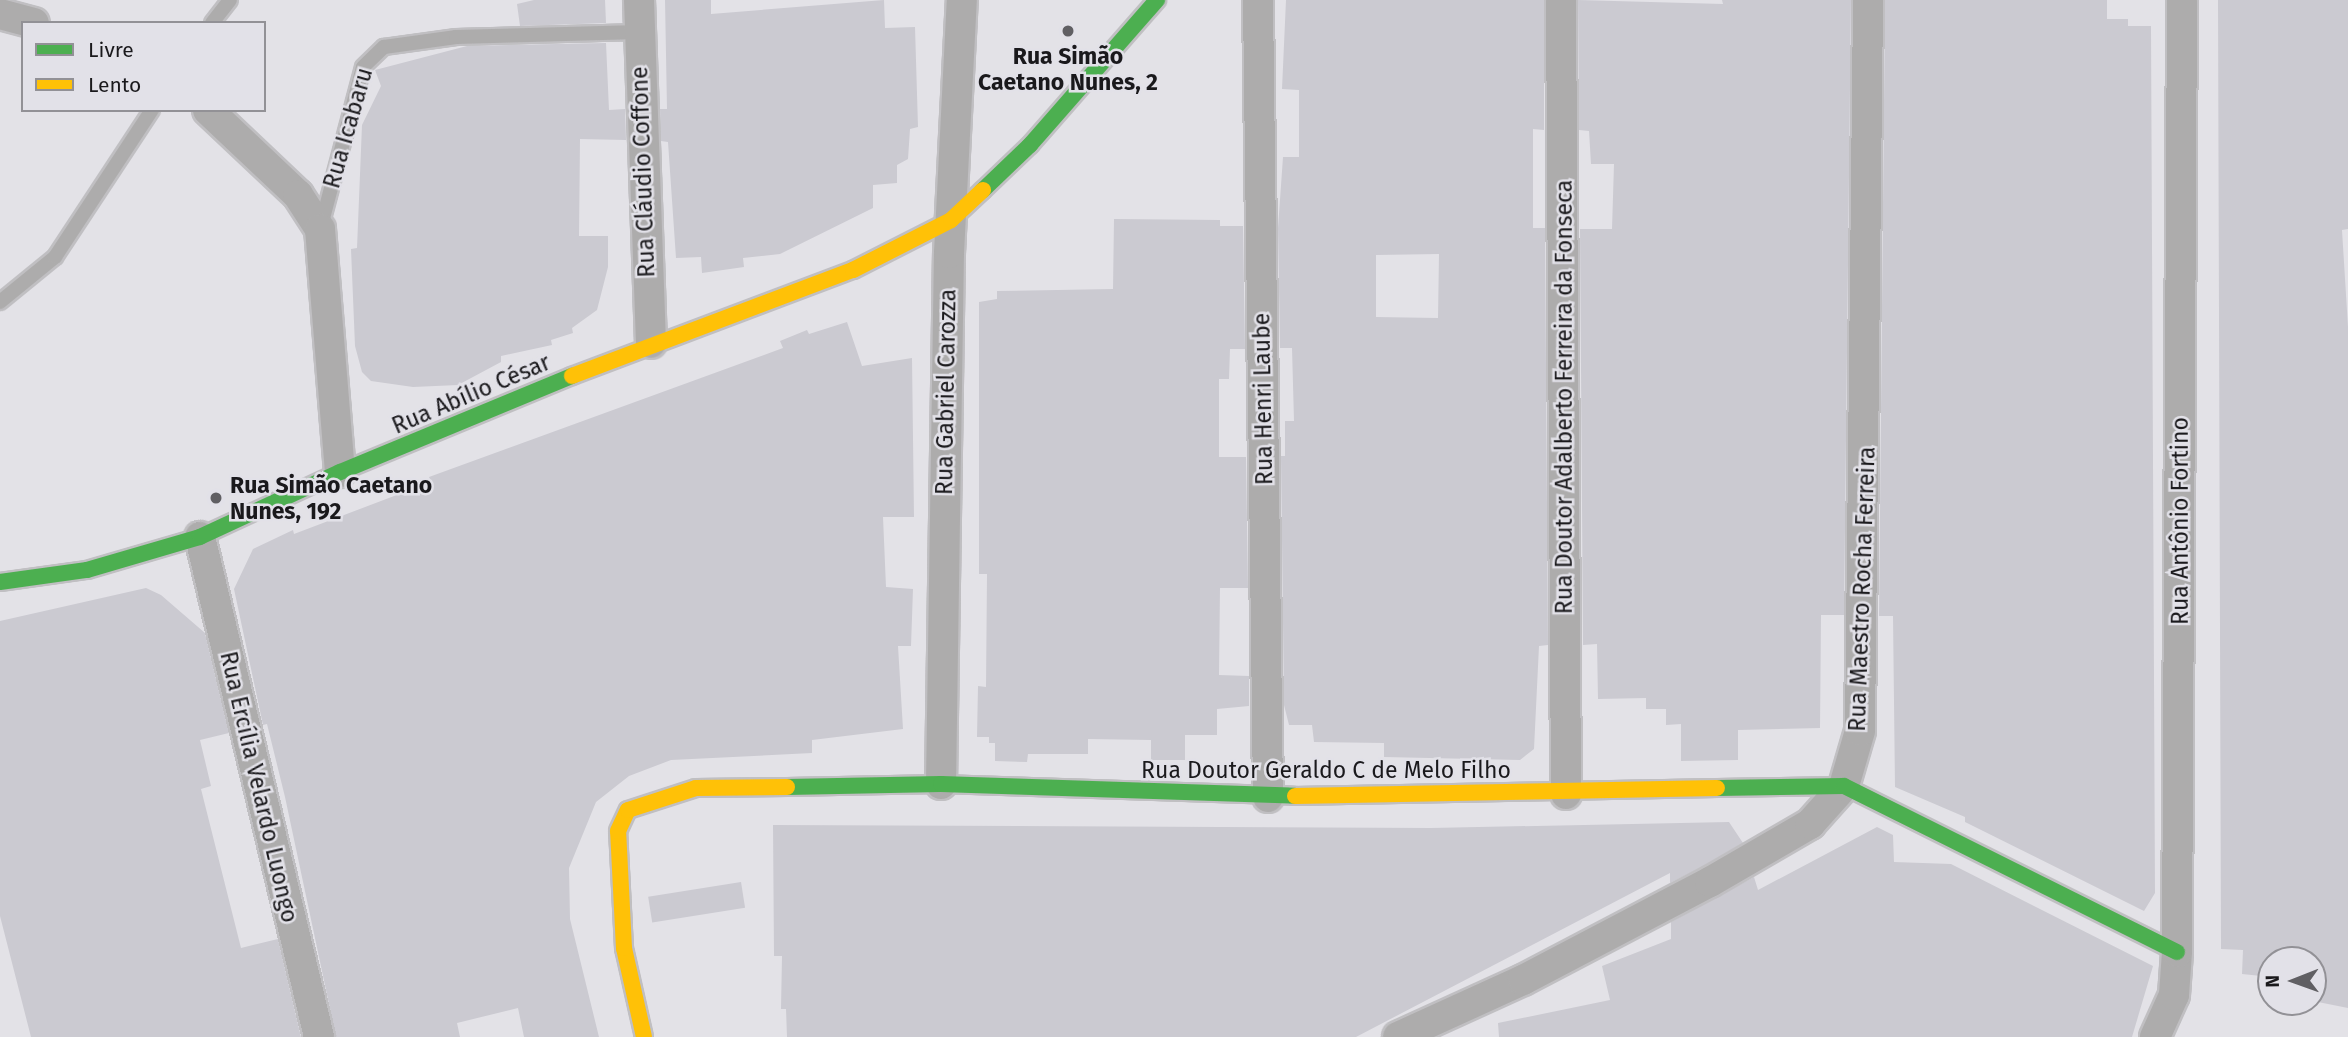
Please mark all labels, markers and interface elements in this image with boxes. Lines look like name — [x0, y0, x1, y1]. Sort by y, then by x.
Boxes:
legend — [21, 21, 266, 112]
marker: Rua Simão Caetano Nunes, 2 — [1060, 23, 1076, 39]
text: Livre — [88, 37, 134, 63]
place label: Rua Simão Caetano Nunes, 2 — [978, 42, 1158, 96]
street label: Rua Icabaru — [318, 65, 378, 191]
street label: Rua Cláudio Coffone — [626, 66, 660, 278]
text: Lento — [88, 72, 141, 98]
street label: Rua Doutor Adalberto Ferreira da Fonseca — [1550, 180, 1578, 614]
street label: Rua Gabriel Carozza — [930, 289, 962, 495]
street label: Rua Henri Laube — [1248, 313, 1278, 485]
street label: Rua Abílio César — [388, 348, 554, 440]
street label: Rua Antônio Fortino — [2166, 417, 2194, 625]
street label: Rua Maestro Rocha Ferreira — [1843, 446, 1881, 732]
place label: Rua Simão Caetano Nunes, 192 — [230, 471, 432, 525]
marker: Rua Simão Caetano Nunes, 192 — [208, 490, 224, 506]
street label: Rua Ercília Velardo Luongo — [214, 649, 304, 925]
street label: Rua Doutor Geraldo C de Melo Filho — [1141, 756, 1511, 784]
north arrow — [2257, 946, 2327, 1016]
text: N — [2261, 975, 2284, 988]

